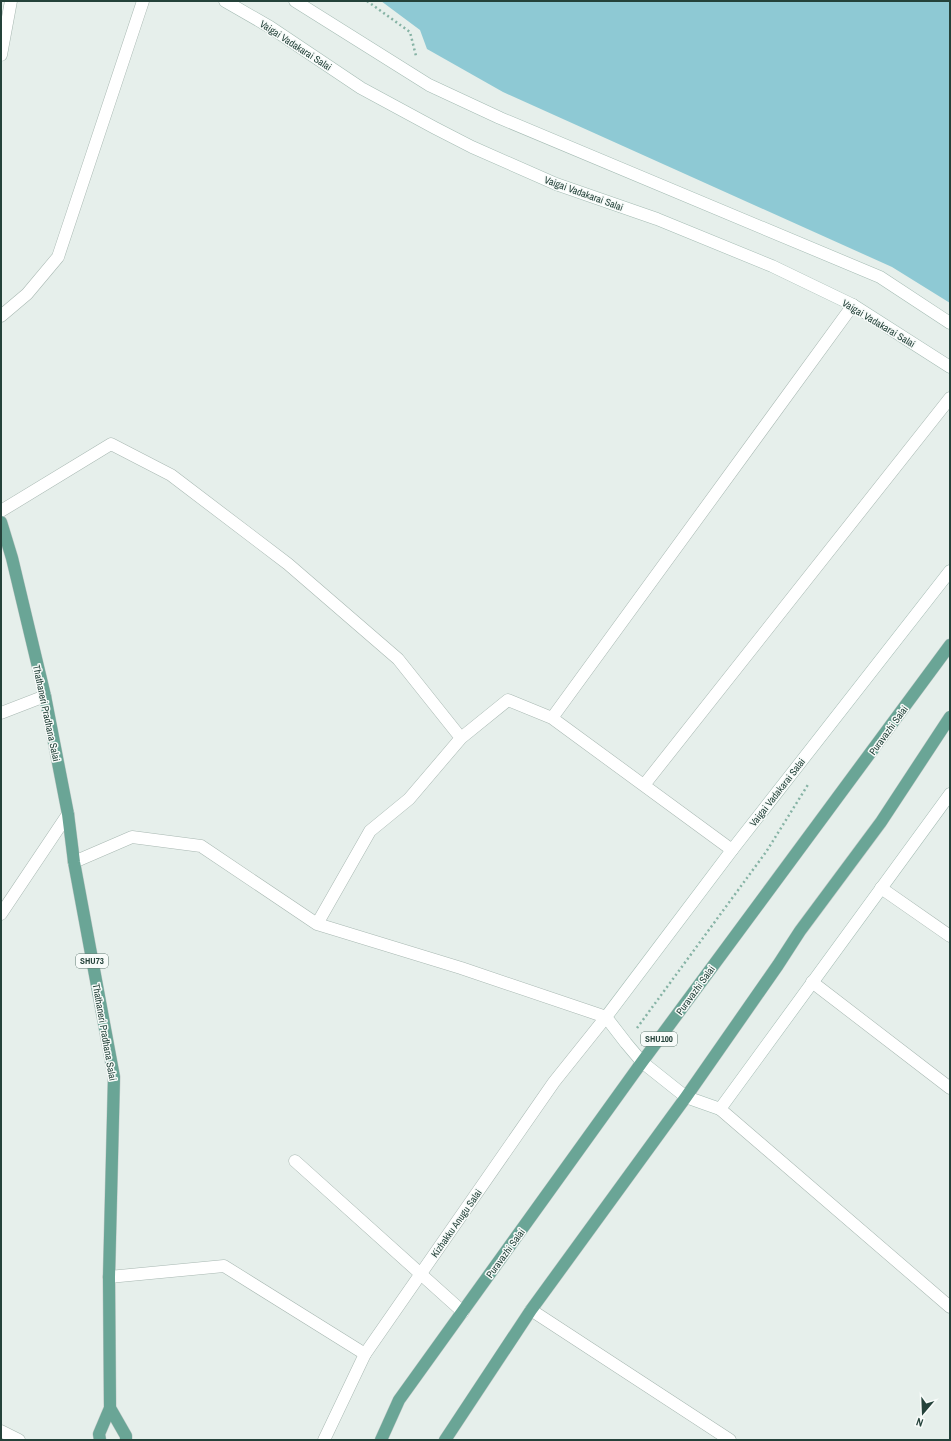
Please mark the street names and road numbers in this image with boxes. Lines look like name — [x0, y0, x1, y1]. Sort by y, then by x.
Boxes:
street label: Vaigai Vadakarai Salai — [257, 17, 334, 74]
street label: Vaigai Vadakarai Salai — [543, 173, 625, 214]
street label: Vaigai Vadakarai Salai — [840, 296, 918, 350]
street label: Thathaneri Pradhana Salai — [30, 664, 63, 763]
street label: Puravazhi Salai — [866, 703, 911, 758]
street label: Vaigai Vadakarai Salai — [747, 756, 808, 829]
road number: SHU73 — [76, 954, 108, 968]
street label: Puravazhi Salai — [673, 963, 718, 1018]
street label: Thathaneri Pradhana Salai — [90, 982, 119, 1082]
road number: SHU100 — [641, 1032, 677, 1046]
street label: Kizhakku Anugu Salai — [428, 1187, 485, 1260]
street label: Puravazhi Salai — [483, 1226, 528, 1281]

